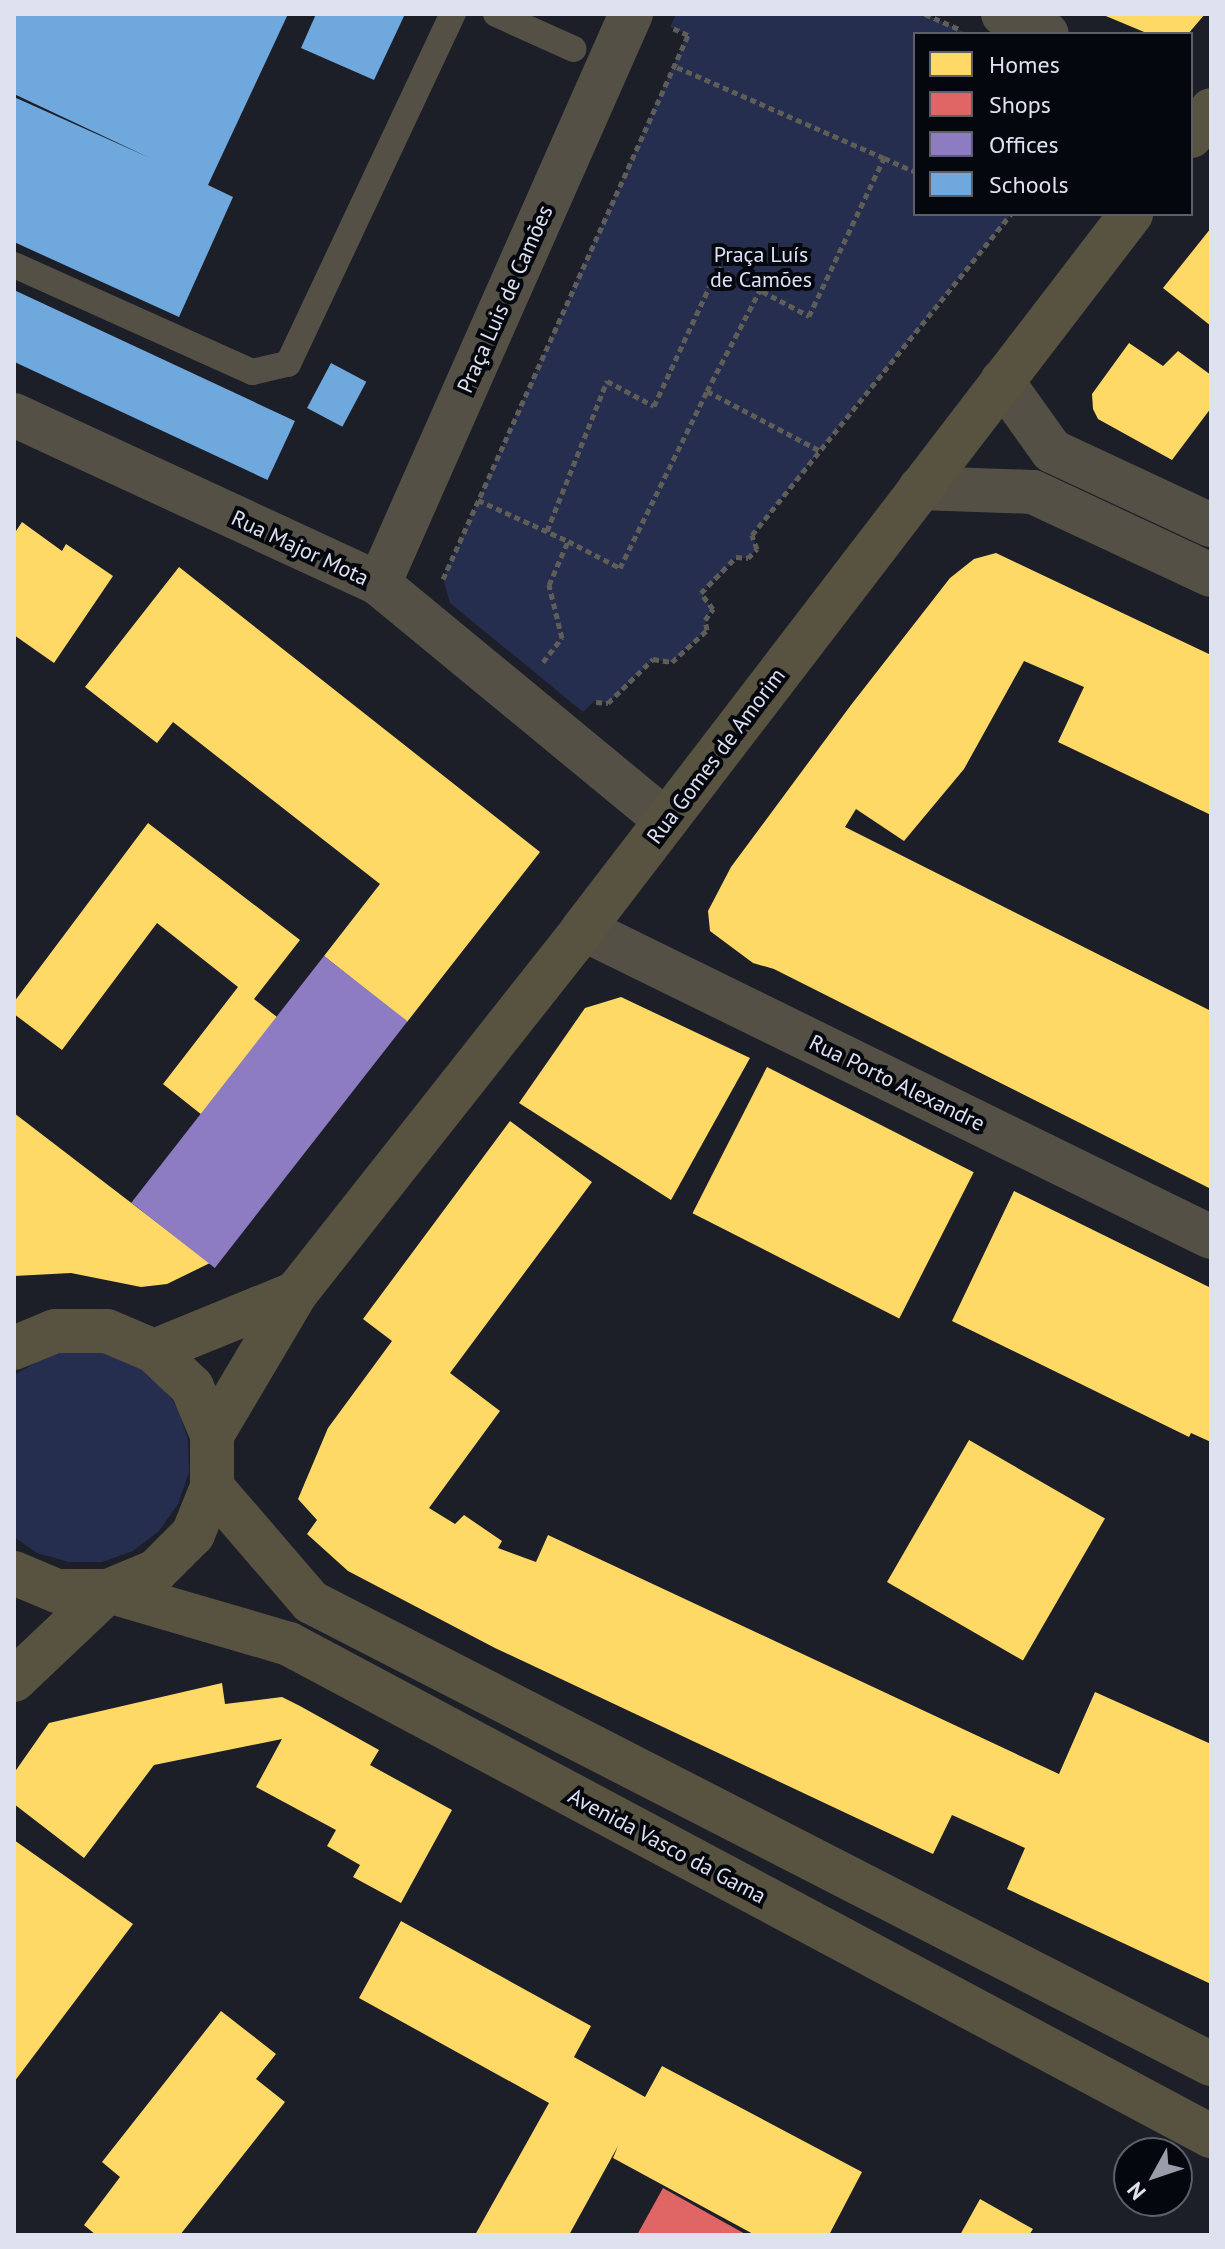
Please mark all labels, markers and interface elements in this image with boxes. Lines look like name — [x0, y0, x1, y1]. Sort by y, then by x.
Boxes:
legend — [913, 32, 1193, 216]
text: Homes — [989, 49, 1060, 80]
text: Shops — [989, 89, 1051, 120]
text: Offices — [989, 129, 1059, 160]
text: Schools — [989, 169, 1069, 200]
street label: Praça Luis de Camões — [452, 201, 558, 397]
park label: Praça Luís de Camões — [710, 241, 812, 292]
street label: Rua Major Mota — [227, 505, 373, 591]
street label: Rua Gomes de Amorim — [641, 663, 791, 849]
street label: Rua Porto Alexandre — [805, 1029, 989, 1137]
street label: Avenida Vasco da Gama — [563, 1783, 771, 1909]
north arrow — [1113, 2137, 1193, 2217]
text: N — [1121, 2177, 1152, 2206]

